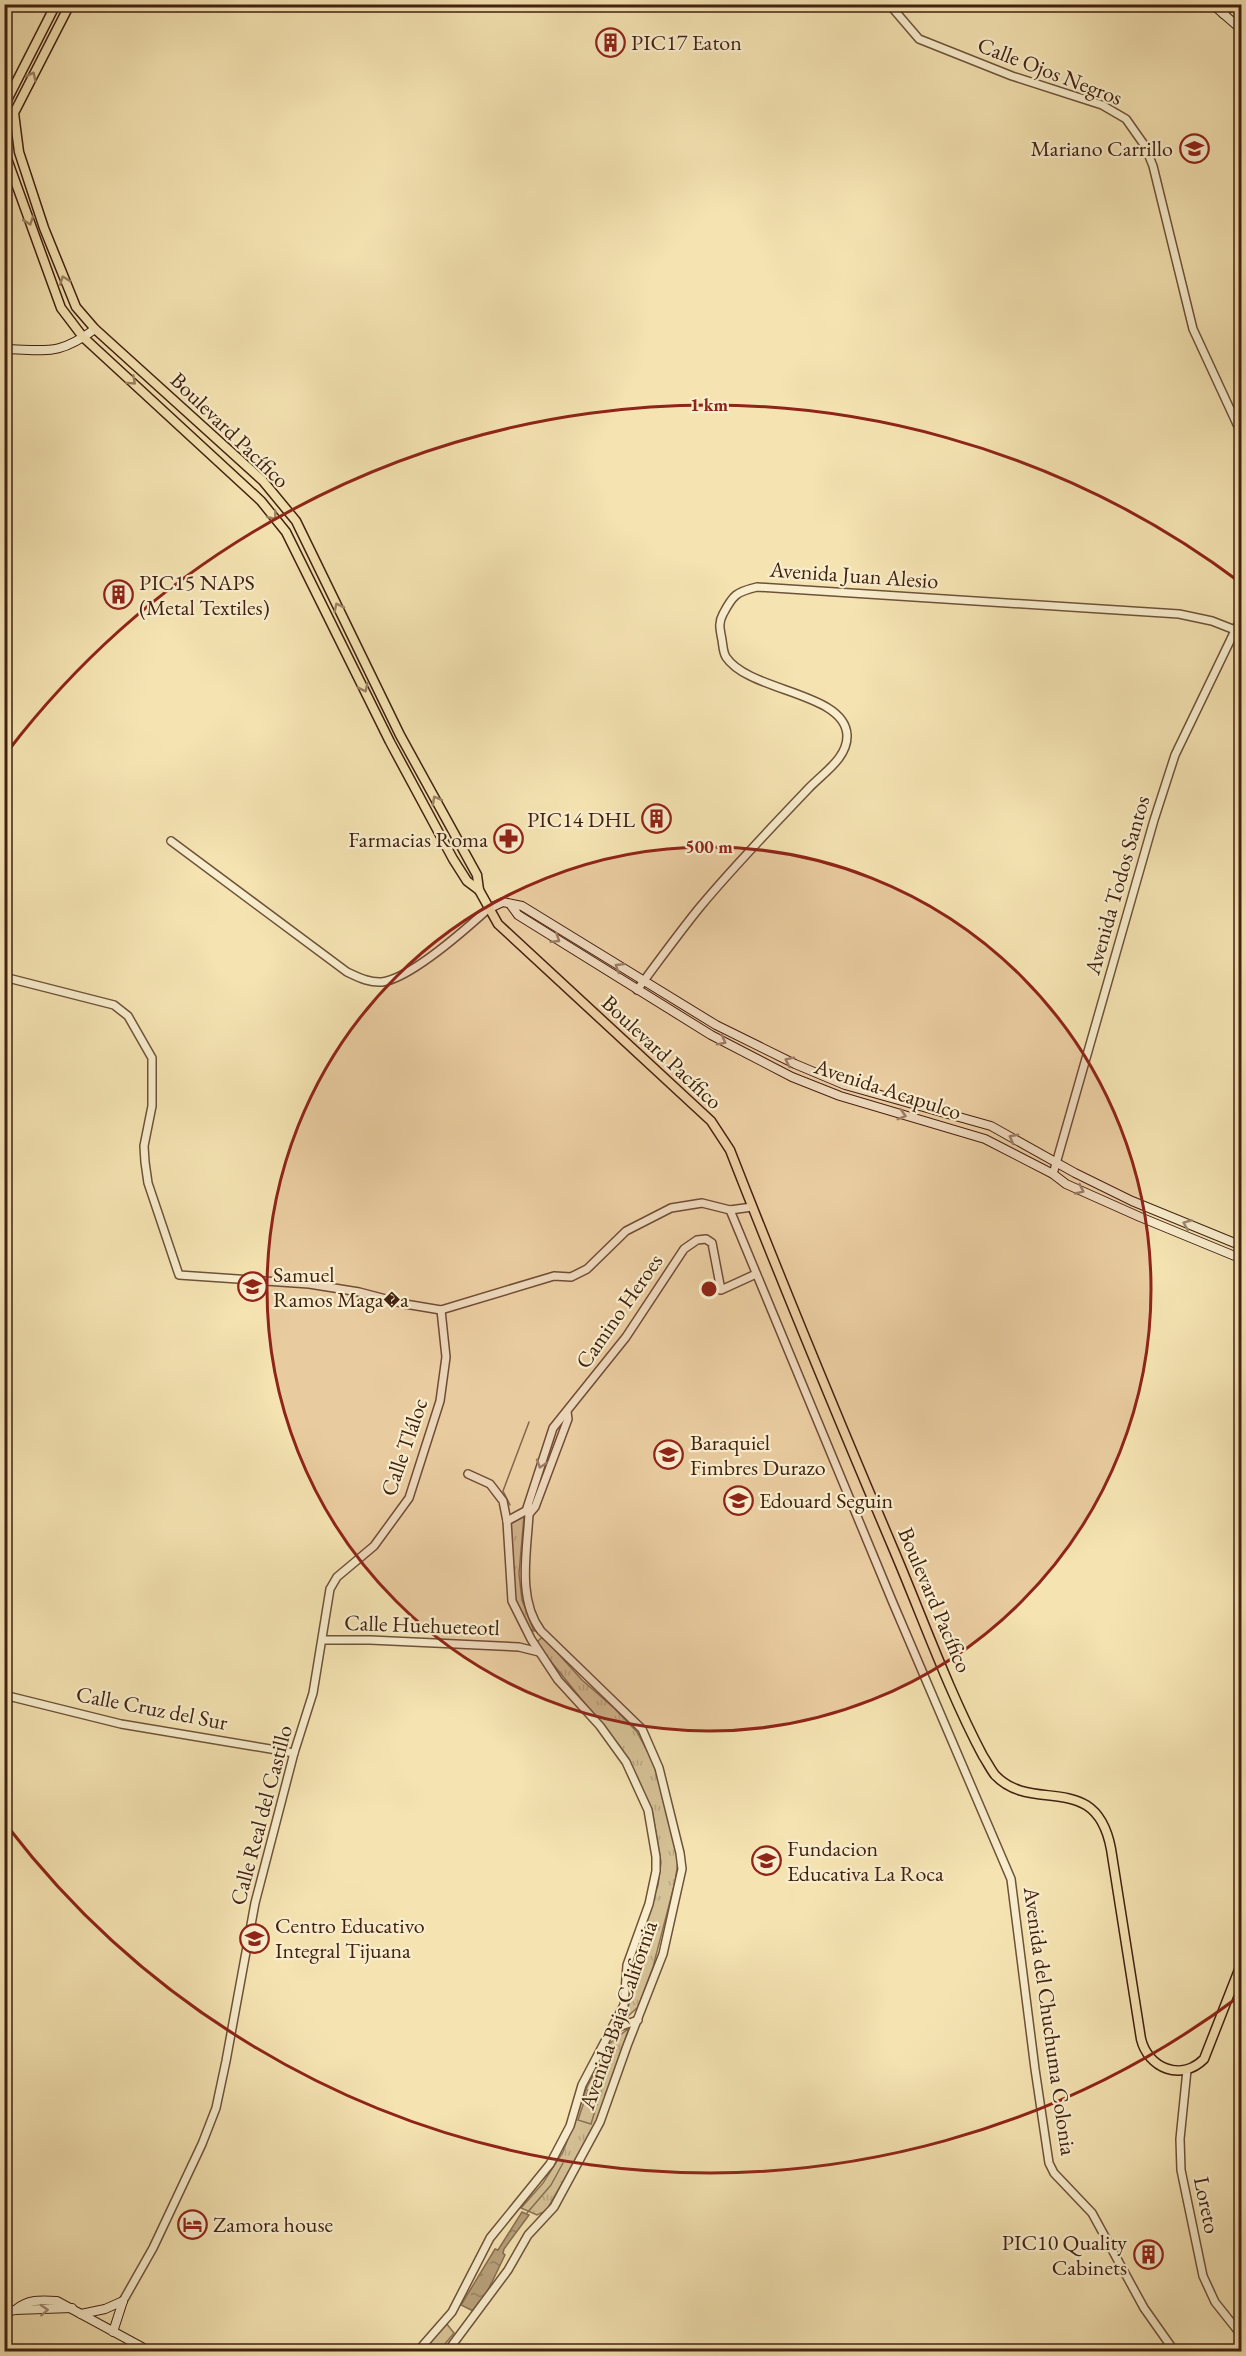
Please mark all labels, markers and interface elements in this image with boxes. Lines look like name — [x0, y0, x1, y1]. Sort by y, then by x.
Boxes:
building icon: PIC17 Eaton — [594, 26, 626, 58]
place label: PIC17 Eaton — [631, 28, 742, 57]
street label: Calle Ojos Negros — [973, 30, 1127, 112]
one-way arrow — [25, 72, 36, 82]
school or university icon: Mariano Carrillo — [1178, 132, 1210, 164]
place label: Mariano Carrillo — [1030, 134, 1173, 163]
one-way arrow — [22, 215, 35, 226]
one-way arrow — [59, 275, 71, 286]
street label: Boulevard Pacífico — [164, 366, 296, 494]
one-way arrow — [125, 374, 136, 385]
text: 1 km — [690, 393, 729, 416]
one-way arrow — [266, 509, 277, 520]
street label: Avenida Juan Alesio — [768, 555, 939, 595]
place label: PIC15 NAPS (Metal Textiles) — [139, 568, 270, 622]
building icon: PIC15 NAPS (Metal Textiles) — [102, 579, 134, 611]
one-way arrow — [334, 603, 346, 614]
one-way arrow — [356, 681, 368, 692]
street label: Avenida Todos Santos — [1077, 792, 1156, 979]
one-way arrow — [432, 796, 443, 806]
building icon: PIC14 DHL — [640, 803, 672, 835]
place label: PIC14 DHL — [527, 805, 635, 834]
pharmacy icon: Farmacias Roma — [493, 823, 525, 855]
place label: Farmacias Roma — [348, 825, 488, 854]
text: 500 m — [685, 835, 733, 858]
one-way arrow — [549, 932, 560, 943]
one-way arrow — [615, 963, 626, 974]
street label: Boulevard Pacífico — [595, 988, 729, 1116]
one-way arrow — [716, 1034, 727, 1045]
street label: Avenida Acapulco — [810, 1051, 965, 1126]
one-way arrow — [785, 1057, 796, 1069]
one-way arrow — [896, 1108, 907, 1120]
one-way arrow — [1008, 1134, 1019, 1145]
one-way arrow — [1074, 1183, 1085, 1195]
one-way arrow — [1183, 1219, 1194, 1231]
street label: Camino Heroes — [569, 1248, 669, 1374]
place label: Samuel Ramos Maga�a — [273, 1260, 409, 1314]
school or university icon: Samuel Ramos Maga�a — [236, 1271, 268, 1303]
centre of rings — [699, 1279, 719, 1299]
street label: Calle Tláloc — [374, 1394, 434, 1500]
place label: Baraquiel Fimbres Durazo — [690, 1428, 826, 1482]
school or university icon: Baraquiel Fimbres Durazo — [653, 1439, 685, 1471]
one-way arrow — [536, 1458, 548, 1469]
school or university icon: Edouard Seguin — [722, 1484, 754, 1516]
place label: Edouard Seguin — [759, 1486, 893, 1515]
street label: Boulevard Pacífico — [891, 1523, 979, 1677]
street label: Calle Huehueteotl — [344, 1608, 500, 1642]
street label: Calle Cruz del Sur — [74, 1679, 231, 1737]
street label: Calle Real del Castillo — [223, 1722, 299, 1908]
place label: Fundacion Educativa La Roca — [787, 1834, 944, 1888]
school or university icon: Fundacion Educativa La Roca — [750, 1845, 782, 1877]
street label: Avenida del Chuchuma Colonia — [1017, 1884, 1083, 2157]
place label: Centro Educativo Integral Tijuana — [275, 1911, 425, 1965]
street label: Avenida Baja California — [572, 1917, 664, 2114]
school or university icon: Centro Educativo Integral Tijuana — [238, 1922, 270, 1954]
street label: Loreto — [1187, 2174, 1227, 2236]
hotel icon: Zamora house — [176, 2208, 208, 2240]
place label: Zamora house — [213, 2210, 333, 2239]
place label: PIC10 Quality Cabinets — [1002, 2228, 1127, 2282]
building icon: PIC10 Quality Cabinets — [1132, 2239, 1164, 2271]
one-way arrow — [39, 2303, 48, 2316]

